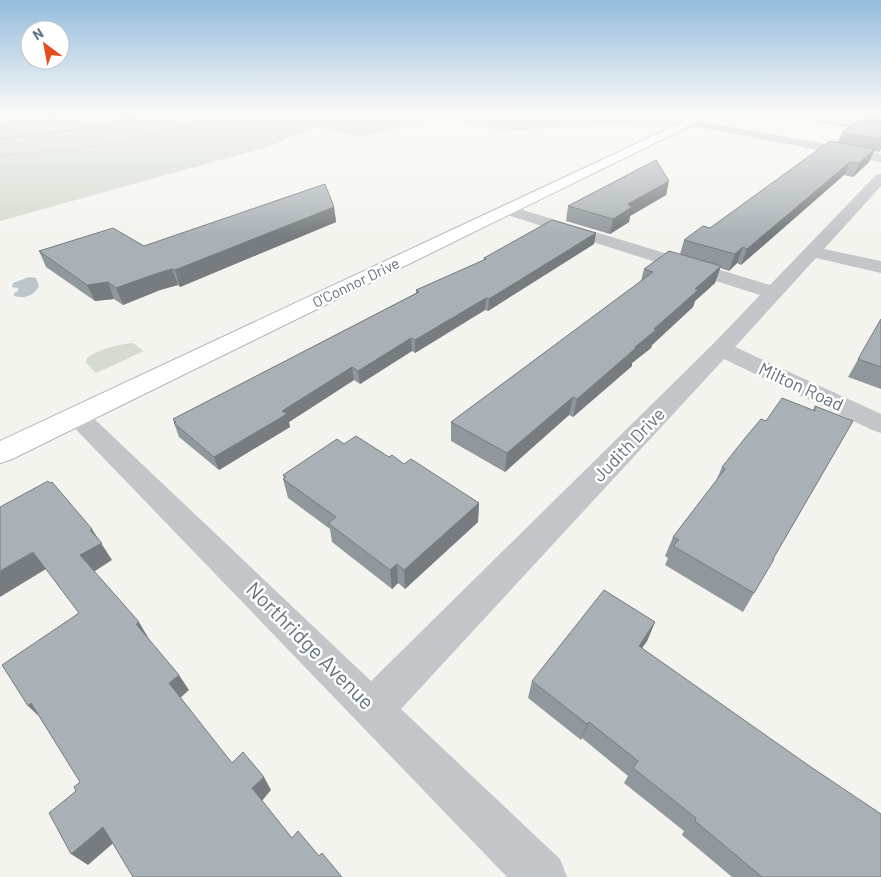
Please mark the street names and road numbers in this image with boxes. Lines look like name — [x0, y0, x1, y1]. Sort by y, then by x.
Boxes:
street label: O'Connor Drive — [309, 253, 402, 311]
street label: Milton Road — [756, 357, 847, 415]
street label: Judith Drive — [588, 403, 669, 486]
street label: Northridge Avenue — [242, 576, 380, 714]

